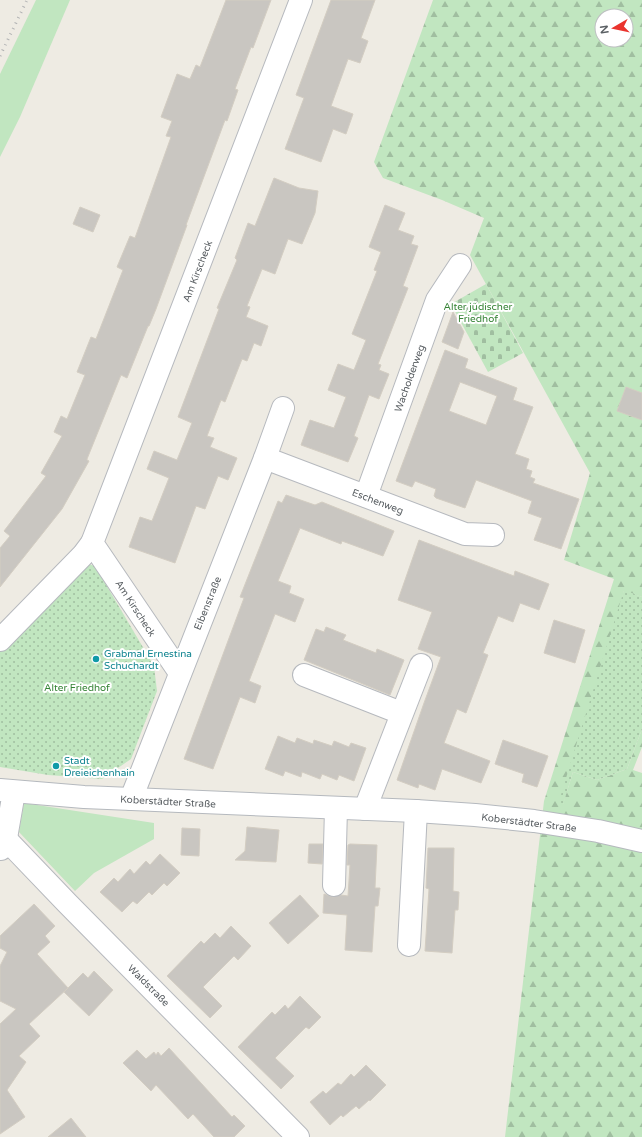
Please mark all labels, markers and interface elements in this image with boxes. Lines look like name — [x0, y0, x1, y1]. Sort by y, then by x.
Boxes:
north arrow — [594, 8, 634, 48]
text: N — [598, 24, 612, 35]
street label: Am Kirscheck — [181, 238, 215, 304]
park label: Alter jüdischer Friedhof — [444, 301, 513, 325]
street label: Wacholderweg — [392, 343, 428, 414]
street label: Eschenweg — [350, 487, 405, 517]
street label: Eibenstraße — [192, 575, 224, 632]
street label: Am Kirscheck — [112, 578, 158, 639]
place label: Grabmal Ernestina Schuchardt — [104, 648, 192, 672]
marker: Grabmal Ernestina Schuchardt — [91, 654, 101, 664]
park label: Alter Friedhof — [44, 682, 110, 694]
place label: Stadt Dreieichenhain — [64, 755, 135, 779]
marker: Stadt Dreieichenhain — [51, 761, 61, 771]
street label: Koberstädter Straße — [120, 793, 216, 811]
street label: Koberstädter Straße — [481, 811, 578, 835]
street label: Waldstraße — [125, 962, 172, 1009]

